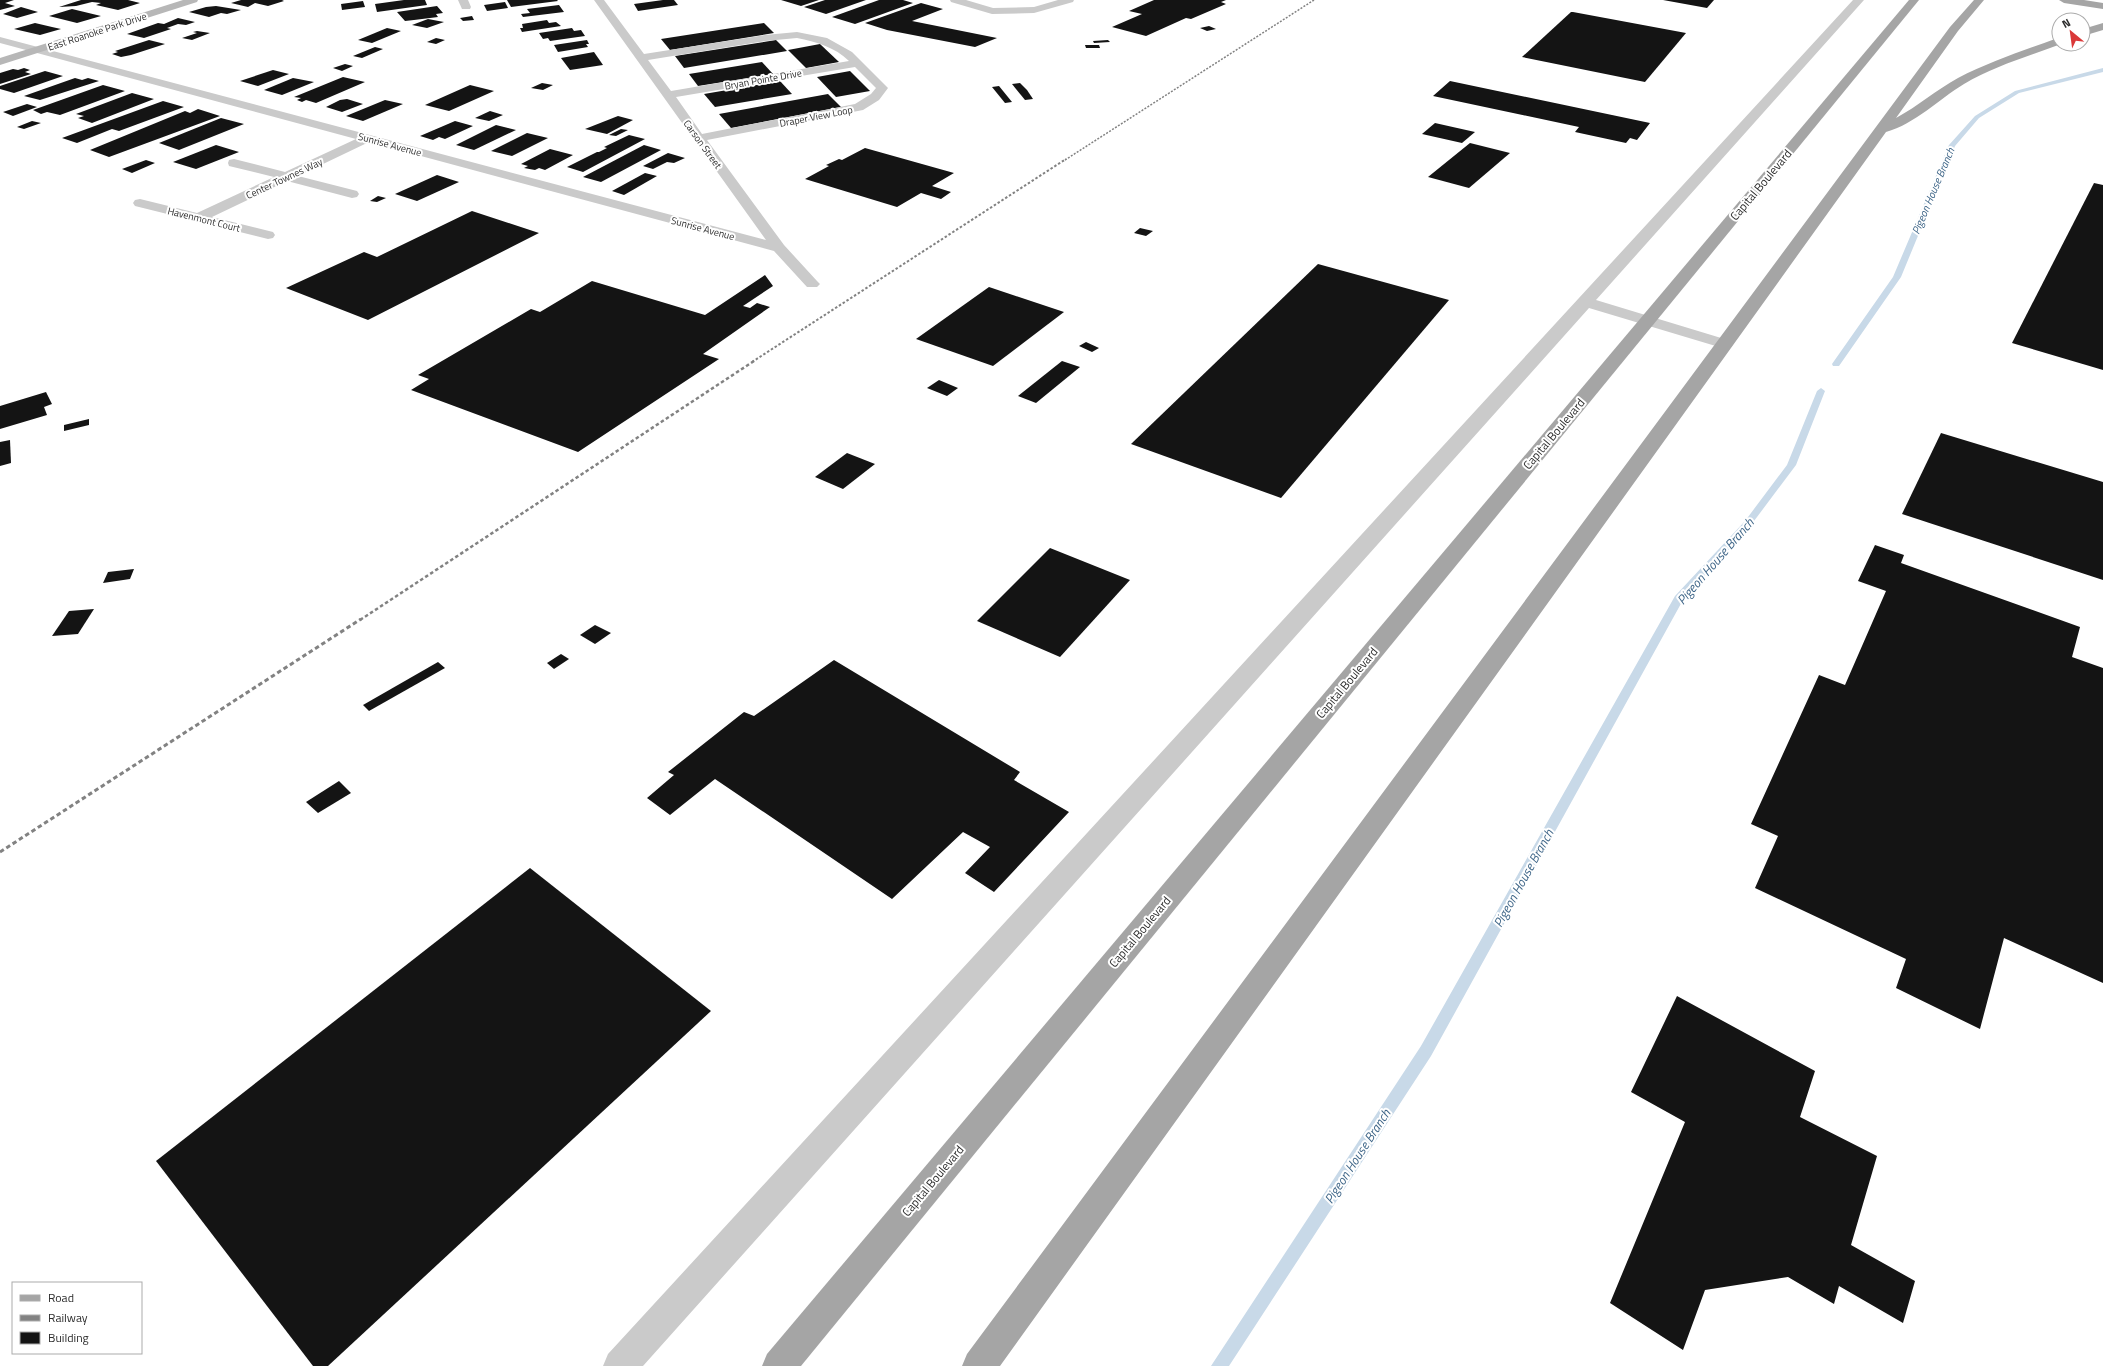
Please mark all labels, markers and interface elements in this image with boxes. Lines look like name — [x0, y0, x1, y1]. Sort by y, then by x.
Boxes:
street label: East Roanoke Park Drive — [46, 8, 148, 55]
north arrow — [2051, 12, 2091, 52]
text: N — [2059, 14, 2073, 32]
street label: Bryan Pointe Drive — [723, 65, 803, 94]
street label: Draper View Loop — [778, 102, 854, 131]
street label: Carson Street — [680, 117, 726, 172]
street label: Sunrise Avenue — [357, 129, 423, 160]
street label: Capital Boulevard — [1725, 145, 1796, 224]
water label: Pigeon House Branch — [1908, 145, 1959, 237]
street label: Center Townes Way — [243, 154, 325, 203]
street label: Havenmont Court — [166, 203, 242, 236]
street label: Sunrise Avenue — [670, 213, 736, 244]
street label: Capital Boulevard — [1518, 394, 1589, 473]
water label: Pigeon House Branch — [1672, 513, 1759, 609]
street label: Capital Boulevard — [1311, 643, 1382, 722]
water label: Pigeon House Branch — [1488, 825, 1558, 931]
street label: Capital Boulevard — [1104, 892, 1175, 971]
water label: Pigeon House Branch — [1319, 1104, 1395, 1207]
street label: Capital Boulevard — [897, 1141, 968, 1220]
legend — [12, 1282, 142, 1354]
text: Road — [48, 1288, 74, 1307]
text: Railway — [48, 1308, 88, 1327]
text: Building — [48, 1328, 89, 1347]

